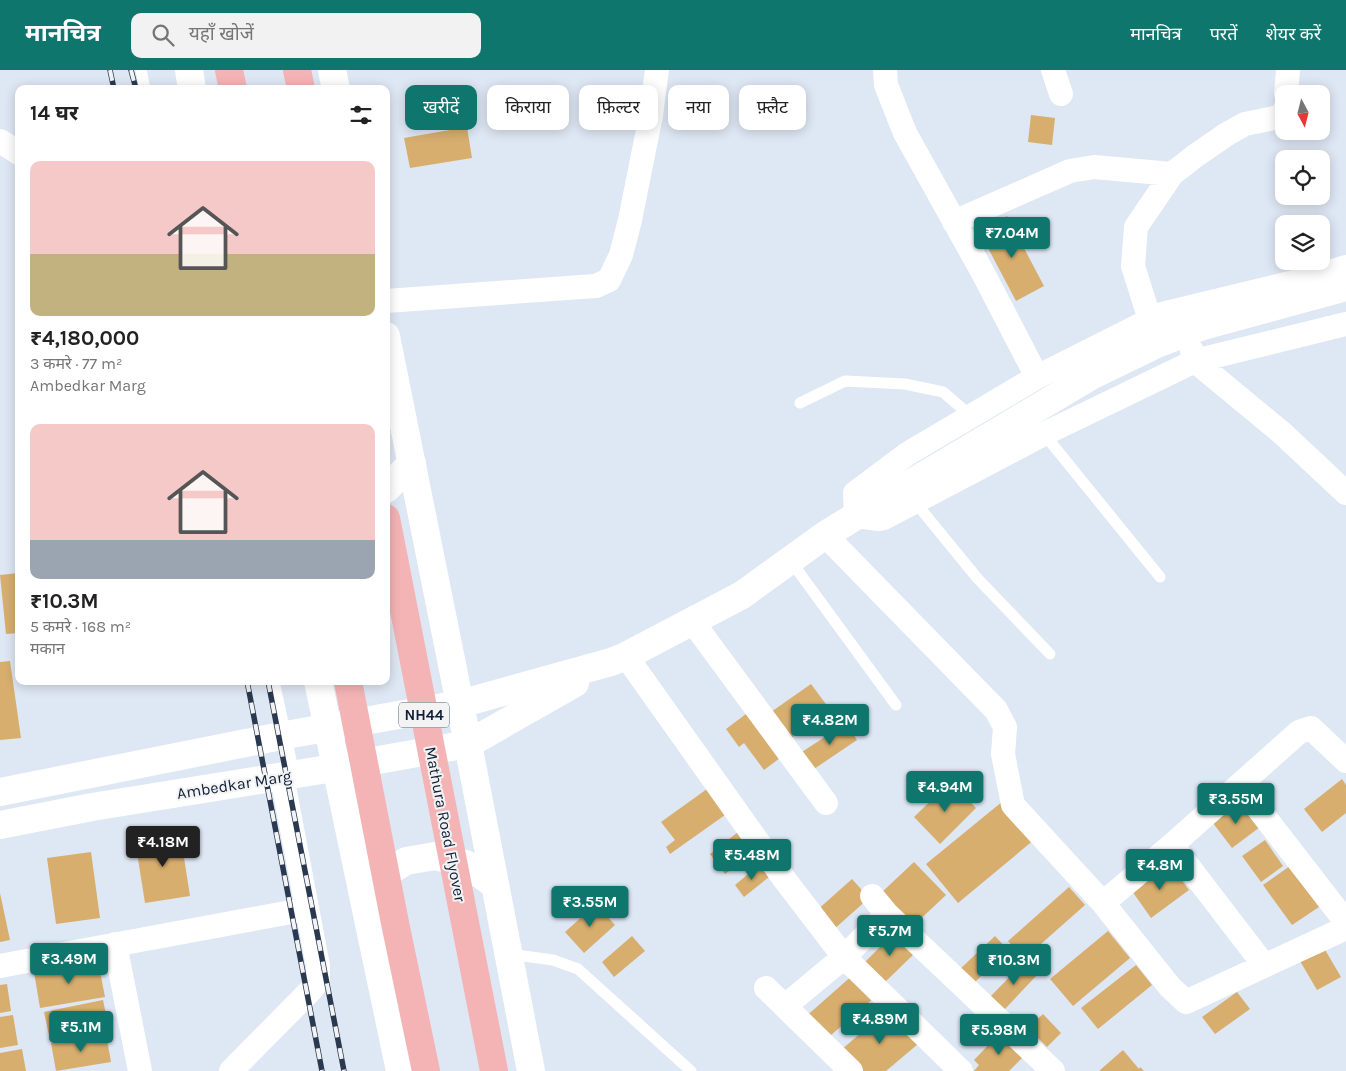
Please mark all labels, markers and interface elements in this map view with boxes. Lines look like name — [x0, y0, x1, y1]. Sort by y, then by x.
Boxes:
search box — [131, 13, 481, 58]
text: मानचित्र — [25, 19, 101, 47]
icon: search — [149, 21, 177, 49]
text: यहाँ खोजें — [189, 23, 254, 45]
text: मानचित्र — [1130, 23, 1182, 45]
text: परतें — [1210, 23, 1237, 45]
text: शेयर करें — [1265, 23, 1321, 45]
chip: खरीदें — [405, 85, 477, 130]
chip: किराया — [487, 85, 569, 130]
chip: फ़िल्टर — [579, 85, 658, 130]
chip: नया — [668, 85, 729, 130]
chip: फ़्लैट — [739, 85, 806, 130]
north arrow — [1275, 85, 1330, 140]
map controls — [1275, 85, 1330, 270]
text: 14 घर — [30, 101, 78, 125]
icon: filters — [347, 101, 375, 129]
button: locate — [1275, 150, 1330, 205]
icon: home — [158, 193, 248, 283]
button: layers — [1275, 215, 1330, 270]
pin: ₹7.04M — [971, 216, 1053, 259]
text: ₹7.04M — [985, 223, 1039, 242]
text: ₹4,180,000 — [30, 326, 139, 350]
text: 3 कमरे · 77 m² — [30, 354, 122, 373]
text: Ambedkar Marg — [30, 376, 146, 395]
icon: home — [158, 457, 248, 547]
text: ₹10.3M — [30, 589, 99, 613]
text: 5 कमरे · 168 m² — [30, 617, 131, 636]
text: मकान — [30, 639, 65, 658]
road number: NH44 — [399, 702, 449, 728]
pin: ₹4.82M — [789, 704, 871, 746]
text: ₹4.82M — [802, 710, 858, 729]
street label: Mathura Road Flyover — [421, 745, 470, 904]
street label: Ambedkar Marg — [175, 766, 293, 803]
pin: ₹4.94M — [904, 770, 986, 813]
text: ₹4.94M — [917, 777, 973, 796]
pin: ₹3.55M — [1195, 782, 1277, 825]
text: ₹3.55M — [1208, 789, 1264, 808]
pin: ₹4.18M — [122, 826, 204, 868]
text: ₹4.18M — [137, 832, 189, 851]
pin: ₹5.48M — [711, 838, 793, 881]
text: ₹5.48M — [724, 845, 780, 864]
pin: ₹4.8M — [1125, 848, 1195, 891]
text: ₹4.8M — [1137, 855, 1183, 874]
pin: ₹3.55M — [549, 886, 631, 928]
text: ₹3.55M — [562, 892, 618, 911]
pin: ₹5.7M — [855, 914, 925, 957]
text: ₹5.7M — [868, 921, 912, 940]
pin: ₹3.49M — [28, 942, 110, 985]
pin: ₹10.3M — [973, 944, 1055, 986]
text: ₹3.49M — [41, 949, 97, 968]
text: ₹10.3M — [988, 950, 1040, 969]
pin: ₹4.89M — [839, 1002, 921, 1045]
text: ₹4.89M — [852, 1009, 908, 1028]
pin: ₹5.1M — [46, 1010, 116, 1053]
pin: ₹5.98M — [958, 1014, 1040, 1056]
text: ₹5.1M — [60, 1017, 102, 1036]
text: ₹5.98M — [971, 1020, 1027, 1039]

